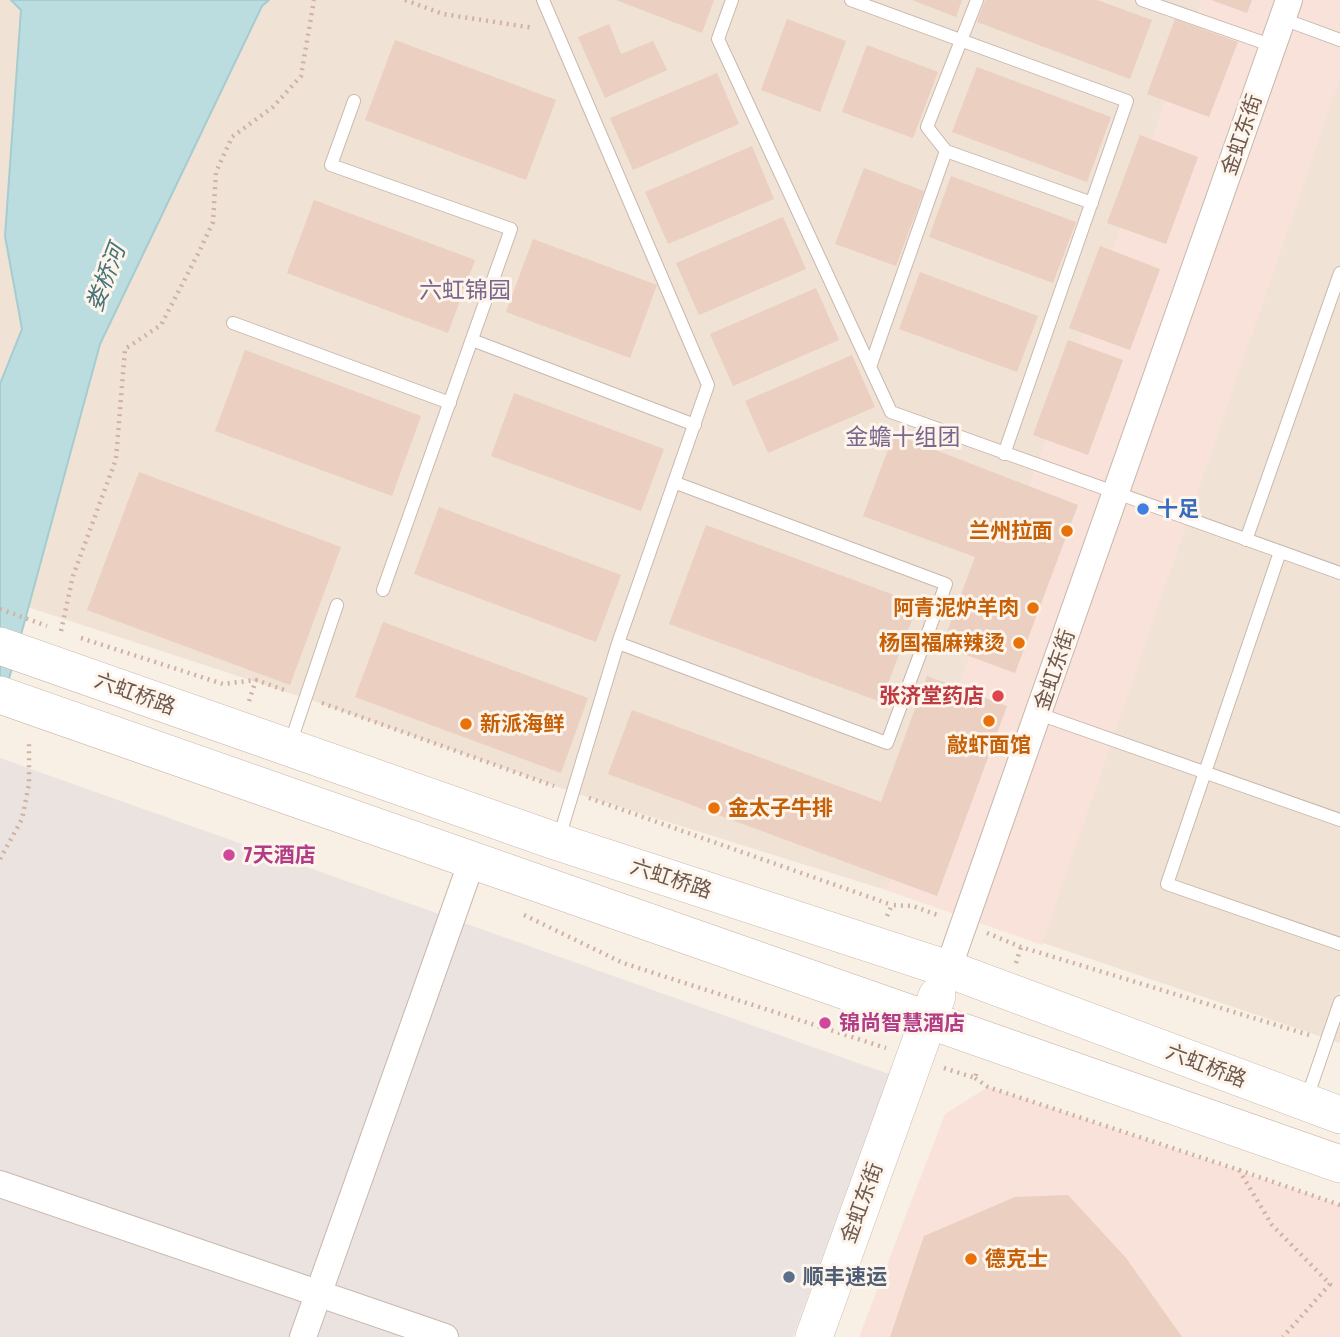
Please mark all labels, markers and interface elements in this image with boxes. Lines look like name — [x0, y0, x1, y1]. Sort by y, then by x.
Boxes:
street label: 金虹东街 — [1216, 91, 1268, 179]
water label: 娄桥河 — [81, 241, 131, 315]
district label: 六虹锦园 — [419, 277, 511, 305]
district label: 金蟾十组团 — [846, 424, 960, 452]
place label: 十足 — [1157, 496, 1199, 522]
marker: 十足 — [1135, 501, 1151, 517]
place label: 兰州拉面 — [969, 518, 1053, 544]
marker: 兰州拉面 — [1059, 523, 1075, 539]
place label: 阿青泥炉羊肉 — [893, 595, 1019, 621]
marker: 阿青泥炉羊肉 — [1025, 600, 1041, 616]
street label: 金虹东街 — [1029, 626, 1081, 714]
place label: 杨国福麻辣烫 — [879, 630, 1005, 656]
marker: 杨国福麻辣烫 — [1011, 635, 1027, 651]
street label: 六虹桥路 — [91, 668, 179, 720]
place label: 张济堂药店 — [879, 683, 984, 709]
marker: 张济堂药店 — [990, 688, 1006, 704]
place label: 新派海鲜 — [480, 711, 564, 737]
marker: 敲虾面馆 — [981, 713, 997, 729]
marker: 新派海鲜 — [458, 716, 474, 732]
place label: 敲虾面馆 — [947, 732, 1031, 758]
place label: 金太子牛排 — [728, 795, 833, 821]
marker: 金太子牛排 — [706, 800, 722, 816]
place label: 7天酒店 — [243, 842, 316, 868]
marker: 7天酒店 — [221, 847, 237, 863]
street label: 六虹桥路 — [627, 854, 715, 904]
place label: 锦尚智慧酒店 — [839, 1010, 965, 1036]
marker: 锦尚智慧酒店 — [817, 1015, 833, 1031]
street label: 六虹桥路 — [1162, 1039, 1250, 1093]
street label: 金虹东街 — [836, 1159, 888, 1247]
place label: 德克士 — [985, 1246, 1048, 1272]
marker: 德克士 — [963, 1251, 979, 1267]
place label: 顺丰速运 — [803, 1264, 887, 1290]
marker: 顺丰速运 — [781, 1269, 797, 1285]

